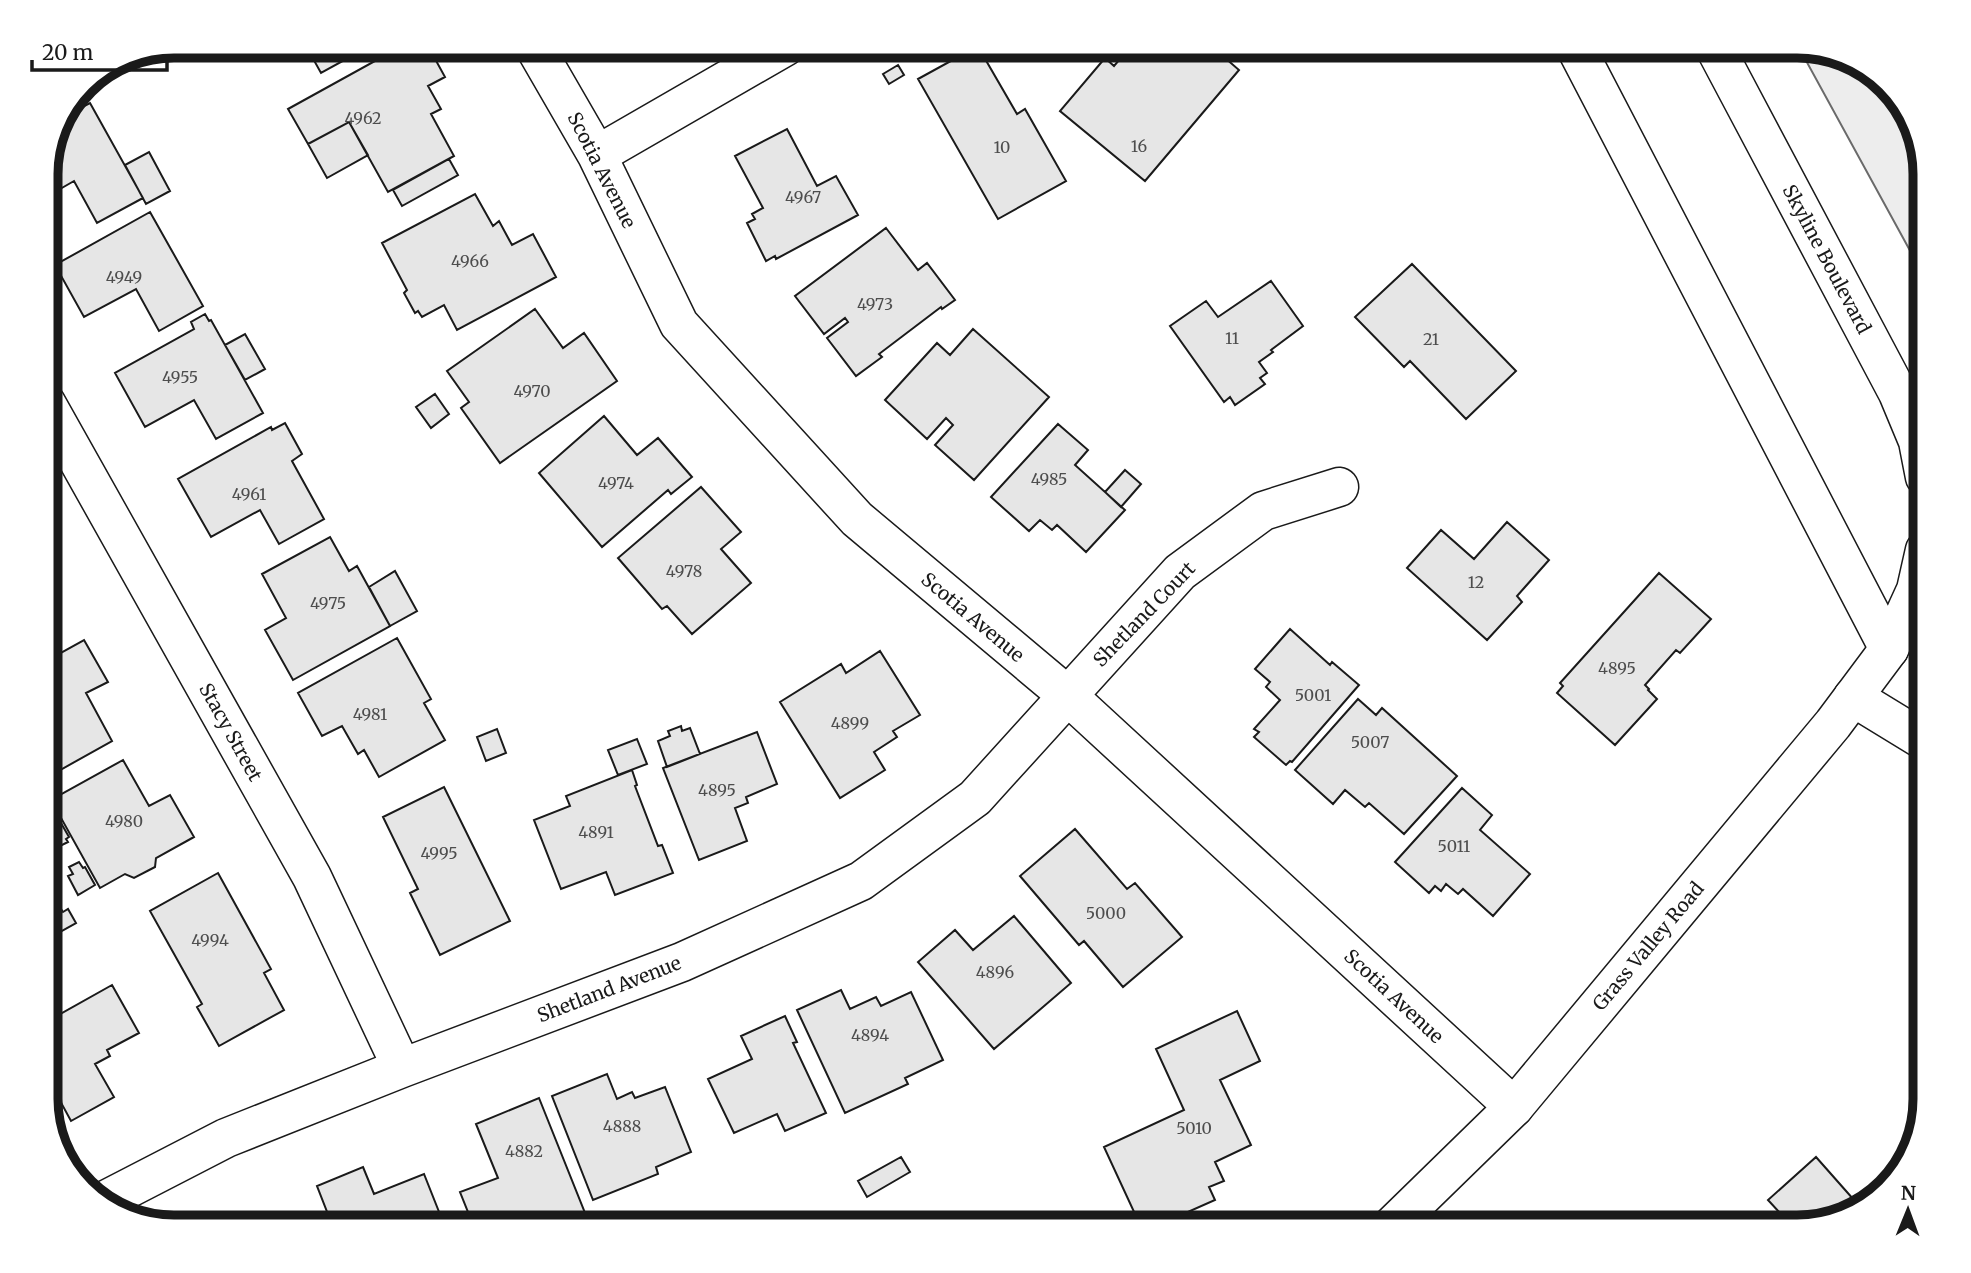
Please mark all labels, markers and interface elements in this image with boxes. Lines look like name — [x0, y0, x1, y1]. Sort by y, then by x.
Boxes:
scale bar — [32, 28, 166, 72]
text: 20 m — [42, 39, 94, 66]
house number: 4962 — [344, 108, 382, 128]
street label: Scotia Avenue — [562, 108, 642, 232]
house number: 16 — [1131, 136, 1147, 156]
house number: 10 — [994, 137, 1010, 157]
street label: Skyline Boulevard — [1778, 180, 1876, 338]
house number: 4967 — [785, 187, 821, 207]
house number: 4966 — [451, 251, 489, 271]
house number: 4949 — [106, 267, 142, 287]
house number: 4973 — [857, 294, 893, 314]
house number: 11 — [1225, 328, 1239, 348]
house number: 21 — [1423, 329, 1439, 349]
house number: 4955 — [162, 367, 198, 387]
house number: 4970 — [513, 381, 551, 401]
house number: 4985 — [1031, 469, 1067, 489]
house number: 4974 — [598, 473, 634, 493]
house number: 4961 — [232, 484, 266, 504]
street label: Shetland Court — [1088, 556, 1201, 671]
house number: 4978 — [666, 561, 702, 581]
street label: Scotia Avenue — [917, 567, 1029, 667]
house number: 12 — [1468, 572, 1484, 592]
house number: 4975 — [310, 593, 346, 613]
house number: 4895 — [1598, 658, 1636, 678]
street label: Stacy Street — [194, 679, 268, 786]
house number: 5001 — [1295, 685, 1331, 705]
house number: 4981 — [353, 704, 387, 724]
house number: 4899 — [831, 713, 869, 733]
house number: 5007 — [1351, 732, 1389, 752]
house number: 4895 — [698, 780, 736, 800]
house number: 4980 — [105, 811, 143, 831]
house number: 4891 — [578, 822, 614, 842]
house number: 5011 — [1438, 836, 1470, 856]
house number: 4995 — [420, 843, 458, 863]
street label: Grass Valley Road — [1587, 877, 1709, 1015]
house number: 5000 — [1086, 903, 1126, 923]
house number: 4994 — [191, 930, 229, 950]
street label: Scotia Avenue — [1339, 944, 1449, 1048]
street label: Shetland Avenue — [534, 950, 684, 1027]
house number: 4896 — [976, 962, 1015, 982]
house number: 4894 — [851, 1025, 889, 1045]
house number: 4888 — [603, 1116, 641, 1136]
house number: 5010 — [1176, 1118, 1212, 1138]
house number: 4882 — [505, 1141, 543, 1161]
north arrow — [1873, 1175, 1943, 1245]
text: N — [1901, 1181, 1916, 1205]

